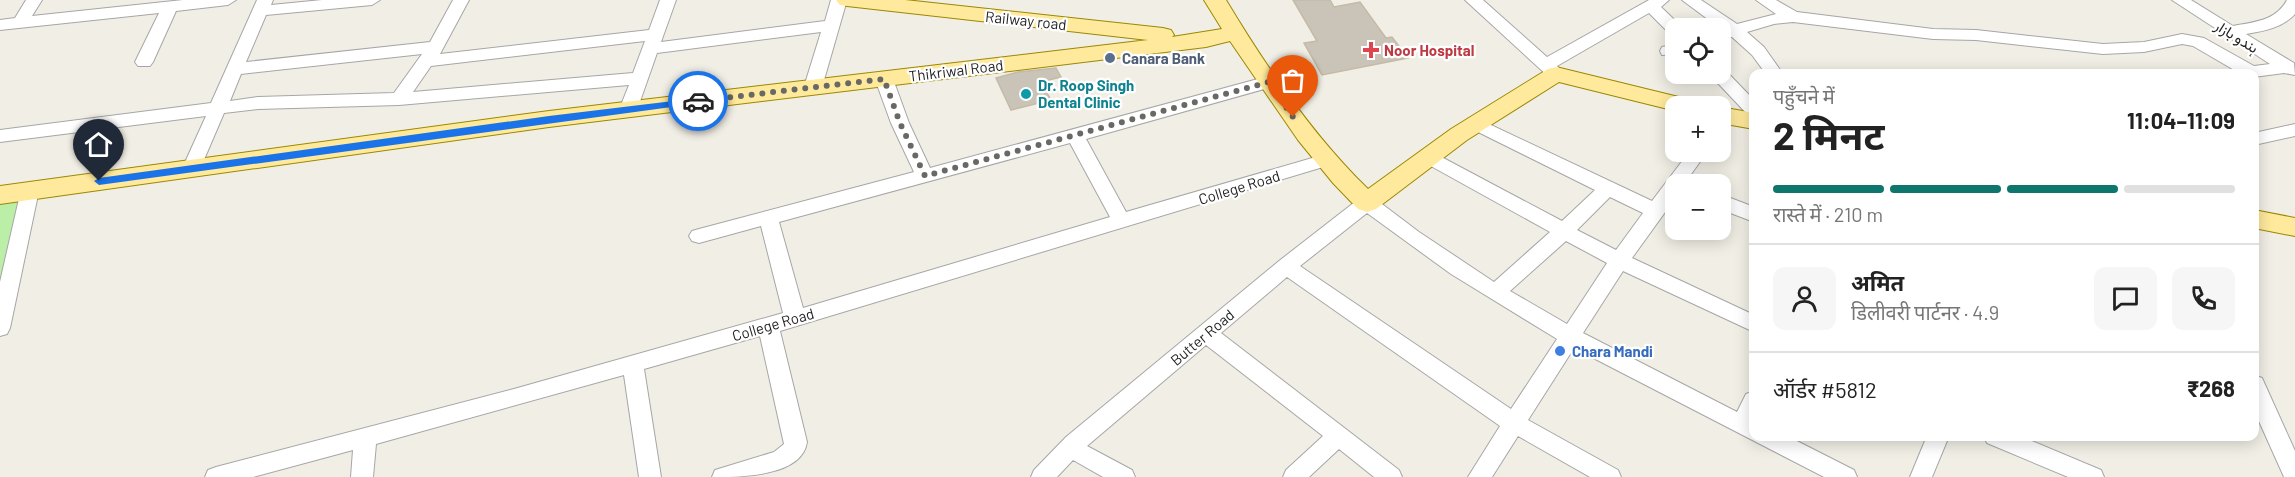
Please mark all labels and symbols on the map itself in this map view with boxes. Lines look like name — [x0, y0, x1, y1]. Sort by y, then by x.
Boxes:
street label: Railway road — [984, 7, 1068, 33]
street label: ہندو بازار — [2210, 15, 2262, 58]
marker: Noor Hospital — [1362, 41, 1380, 59]
place label: Noor Hospital — [1384, 41, 1474, 59]
place label: Canara Bank — [1122, 49, 1205, 67]
marker: Canara Bank — [1103, 51, 1117, 65]
street label: Thikriwal Road — [908, 55, 1004, 85]
pin — [1267, 55, 1318, 117]
courier — [668, 71, 728, 131]
place label: Dr. Roop Singh Dental Clinic — [1038, 76, 1134, 111]
marker: Dr. Roop Singh Dental Clinic — [1019, 87, 1033, 101]
pin — [73, 119, 124, 181]
street label: College Road — [1196, 166, 1282, 208]
street label: College Road — [730, 304, 816, 344]
street label: Butter Road — [1167, 305, 1237, 369]
place label: Chara Mandi — [1572, 342, 1653, 360]
marker: Chara Mandi — [1553, 344, 1567, 358]

